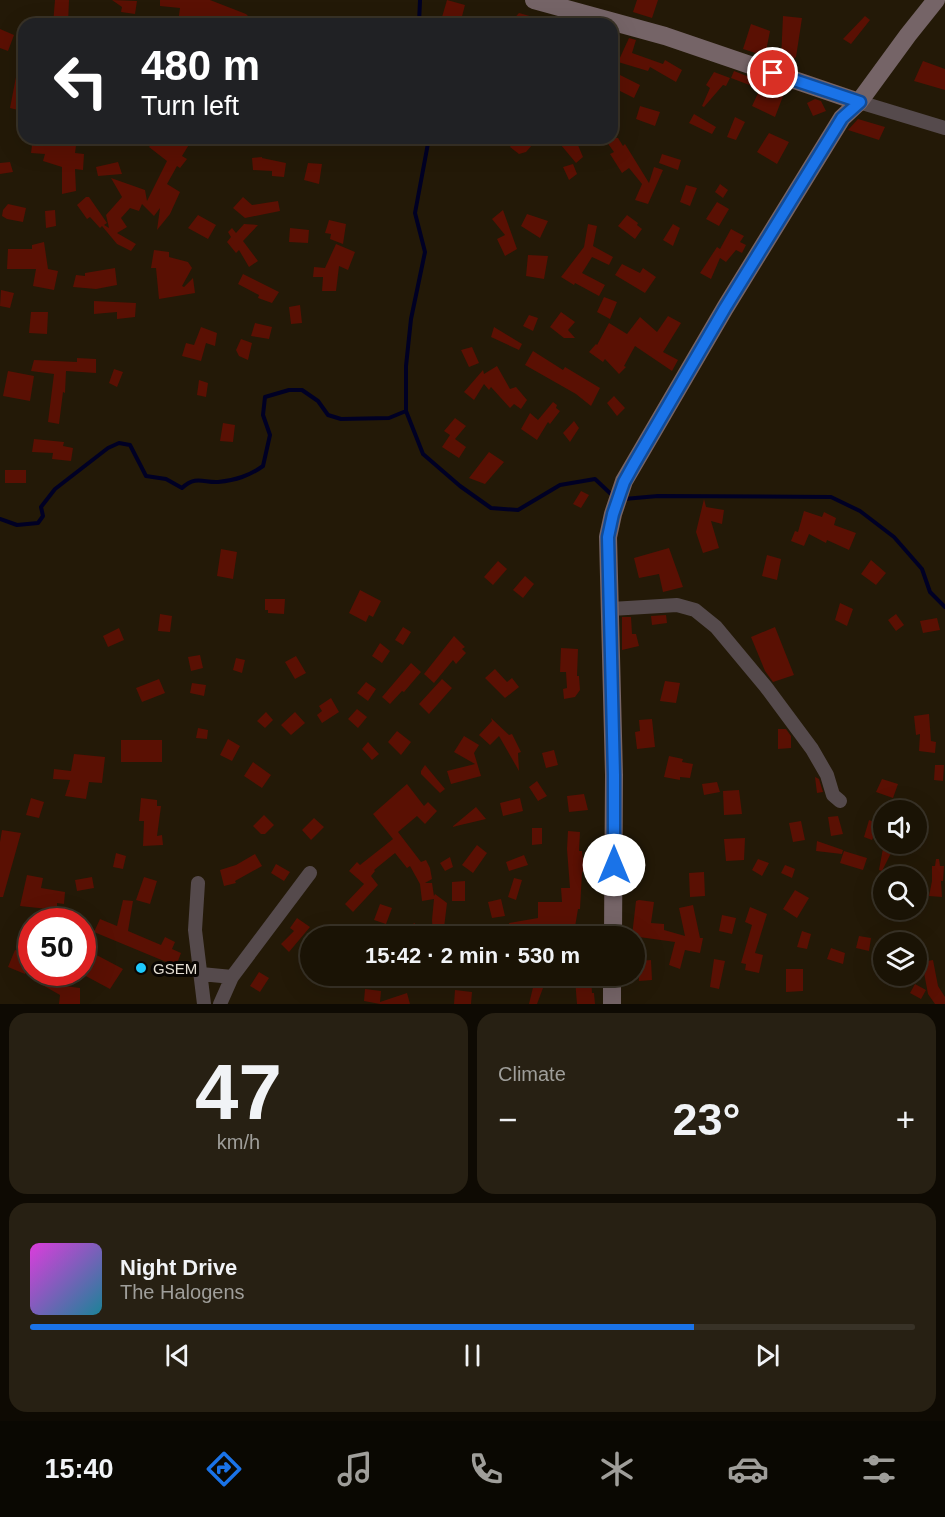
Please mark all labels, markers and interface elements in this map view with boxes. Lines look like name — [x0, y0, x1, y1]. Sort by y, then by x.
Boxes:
icon: left — [42, 42, 120, 120]
text: 480 m — [141, 42, 260, 89]
pin — [747, 47, 798, 98]
icon: arrive — [756, 56, 789, 89]
text: Turn left — [141, 91, 239, 121]
map controls — [873, 800, 927, 986]
button: sound — [873, 800, 927, 854]
position arrow — [582, 833, 646, 897]
button: search — [873, 866, 927, 920]
speed limit sign: 50 — [18, 908, 96, 986]
button: layers — [873, 932, 927, 986]
text: 15:42 · 2 min · 530 m — [365, 943, 580, 968]
place label: GSEM — [153, 960, 197, 977]
marker: GSEM — [134, 961, 148, 975]
text: 47 — [195, 1048, 282, 1136]
text: Climate — [498, 1063, 566, 1085]
text: 23° — [672, 1094, 741, 1145]
text: − — [498, 1101, 517, 1138]
text: + — [896, 1101, 915, 1138]
text: km/h — [217, 1131, 260, 1153]
text: Night Drive — [120, 1255, 237, 1280]
text: The Halogens — [120, 1281, 245, 1303]
icon: previous — [161, 1339, 194, 1372]
icon: pause — [456, 1339, 489, 1372]
icon: next — [751, 1339, 784, 1372]
icon: directions — [203, 1448, 245, 1490]
icon: music — [334, 1448, 376, 1490]
icon: phone — [465, 1448, 507, 1490]
icon: climate — [596, 1448, 638, 1490]
icon: car — [727, 1448, 769, 1490]
icon: filters — [858, 1448, 900, 1490]
text: 15:40 — [45, 1454, 114, 1484]

